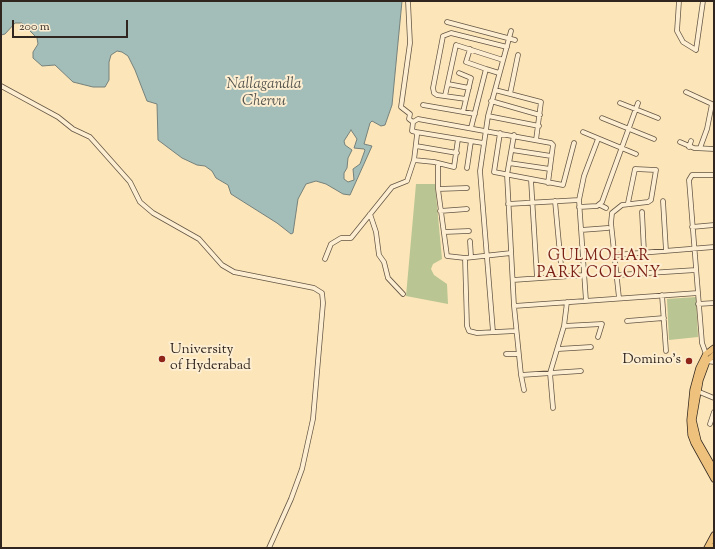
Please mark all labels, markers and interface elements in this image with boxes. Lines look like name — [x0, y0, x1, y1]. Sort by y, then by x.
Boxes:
scale bar — [14, 12, 130, 38]
text: 200 m — [19, 18, 50, 36]
water label: Nallagandla Chervu — [226, 76, 302, 111]
district label: GULMOHAR PARK COLONY — [537, 248, 661, 283]
place label: University of Hyderabad — [170, 343, 251, 376]
place label: Domino's — [623, 353, 681, 369]
marker: University of Hyderabad — [157, 354, 167, 364]
marker: Domino's — [684, 356, 694, 366]

